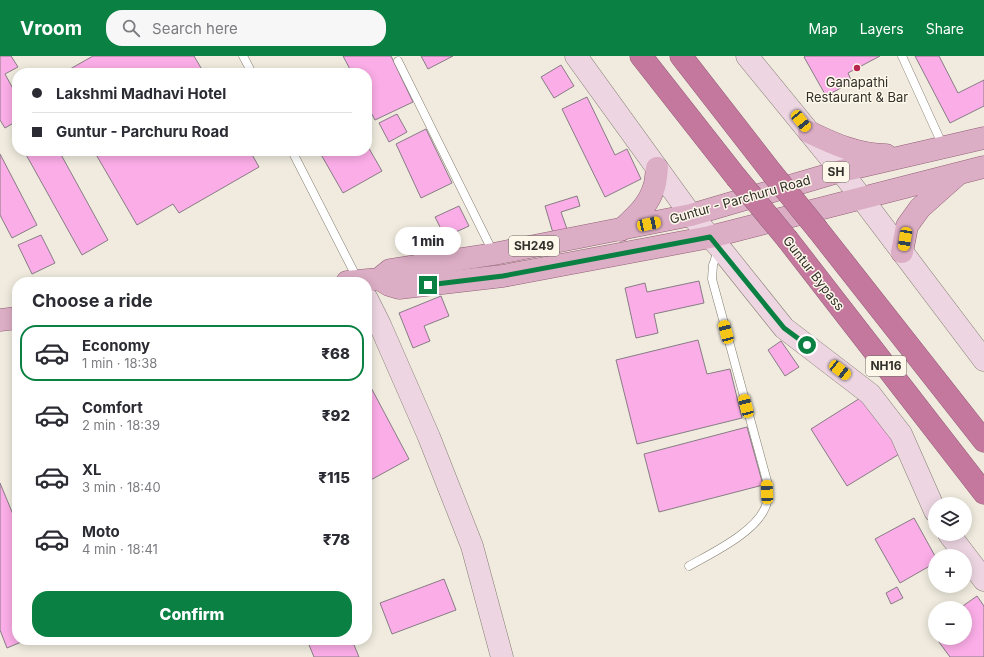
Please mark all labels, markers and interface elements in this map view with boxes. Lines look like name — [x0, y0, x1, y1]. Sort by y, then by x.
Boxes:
search box — [106, 10, 386, 46]
text: Vroom — [20, 17, 82, 40]
icon: search — [120, 17, 142, 39]
text: Search here — [152, 19, 238, 38]
text: Map — [809, 20, 838, 37]
text: Layers — [860, 20, 904, 37]
text: Share — [926, 20, 964, 37]
marker: Ganapathi Restaurant & Bar — [852, 63, 862, 73]
place label: Ganapathi Restaurant & Bar — [806, 74, 908, 105]
text: Lakshmi Madhavi Hotel — [56, 84, 226, 103]
car — [789, 108, 813, 134]
text: Guntur - Parchuru Road — [56, 122, 229, 141]
road number: SH — [823, 162, 849, 182]
street label: Guntur - Parchuru Road — [668, 171, 812, 227]
car — [636, 216, 662, 232]
car — [897, 226, 913, 252]
callout: 1 min — [395, 227, 461, 255]
street label: Guntur Bypass — [780, 232, 848, 314]
text: 1 min — [412, 233, 444, 249]
road number: SH249 — [509, 236, 559, 256]
route end — [419, 276, 437, 294]
text: Choose a ride — [32, 290, 153, 311]
car — [717, 319, 735, 345]
icon: car — [34, 335, 70, 371]
text: Economy — [82, 336, 150, 355]
route start — [798, 336, 816, 354]
text: ₹68 — [321, 344, 350, 363]
text: 1 min · 18:38 — [82, 355, 157, 371]
road number: NH16 — [866, 356, 906, 376]
car — [827, 358, 853, 382]
car — [737, 393, 755, 419]
icon: car — [34, 397, 70, 433]
text: Comfort — [82, 398, 143, 417]
text: ₹92 — [322, 406, 350, 425]
text: 2 min · 18:39 — [82, 417, 160, 433]
icon: car — [34, 459, 70, 495]
text: XL — [82, 460, 102, 479]
text: ₹115 — [318, 468, 350, 487]
text: 3 min · 18:40 — [82, 479, 161, 495]
car — [761, 480, 773, 504]
map controls — [928, 497, 972, 645]
button: layers — [928, 497, 972, 541]
icon: car — [34, 521, 70, 557]
text: Moto — [82, 522, 120, 541]
text: ₹78 — [323, 530, 350, 549]
text: 4 min · 18:41 — [82, 541, 158, 557]
button: + — [928, 549, 972, 593]
button: Confirm — [32, 591, 352, 637]
button: − — [928, 601, 972, 645]

